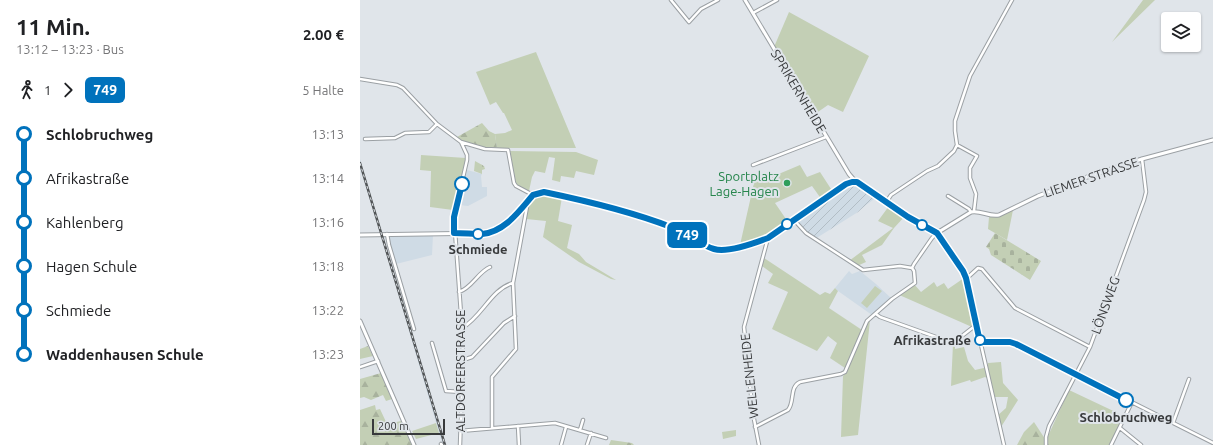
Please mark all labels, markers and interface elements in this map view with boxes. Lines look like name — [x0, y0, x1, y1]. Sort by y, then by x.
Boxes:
map controls — [1161, 12, 1201, 52]
button: layers — [1161, 12, 1201, 52]
text: 11 Min. — [16, 14, 90, 39]
text: 2.00 € — [303, 26, 344, 43]
text: 13:12 – 13:23 · Bus — [16, 42, 124, 56]
street label: SPRIKERNHEIDE — [769, 47, 829, 135]
icon: walk — [16, 79, 38, 101]
icon: forward — [57, 79, 79, 101]
text: 749 — [93, 82, 117, 98]
text: 1 — [44, 83, 51, 97]
text: 5 Halte — [302, 83, 344, 97]
text: Schlobruchweg — [46, 126, 153, 143]
text: 13:13 — [311, 127, 344, 141]
street label: LIEMER STRASSE — [1042, 154, 1140, 200]
place label: Sportplatz Lage-Hagen — [709, 169, 779, 198]
text: Afrikastraße — [46, 170, 129, 187]
text: 13:14 — [311, 171, 344, 185]
unlabelled marker — [454, 176, 470, 192]
marker: Sportplatz Lage-Hagen — [782, 178, 792, 188]
text: Kahlenberg — [46, 214, 124, 231]
text: 13:16 — [311, 215, 344, 229]
unlabelled marker — [781, 218, 793, 230]
unlabelled marker — [916, 219, 928, 231]
line badge: 749 — [664, 222, 710, 248]
text: 749 — [675, 227, 699, 243]
marker: Schmiede — [472, 228, 484, 240]
place label: Schmiede — [449, 242, 507, 256]
text: Hagen Schule — [46, 258, 137, 275]
text: 13:18 — [311, 259, 344, 273]
street label: LÖNSWEG — [1087, 274, 1122, 336]
text: Schmiede — [46, 302, 111, 319]
text: 13:22 — [311, 303, 344, 317]
street label: ALTDORFERSTRASSE — [453, 310, 467, 432]
street label: WELLENHEIDE — [738, 333, 760, 419]
place label: Afrikastraße — [893, 333, 971, 347]
marker: Afrikastraße — [974, 334, 986, 346]
text: Waddenhausen Schule — [46, 346, 204, 363]
text: 13:23 — [311, 347, 344, 361]
marker: Schlobruchweg — [1118, 392, 1134, 408]
place label: Schlobruchweg — [1080, 410, 1172, 424]
scale bar — [372, 417, 445, 436]
text: 200 m — [378, 420, 409, 432]

